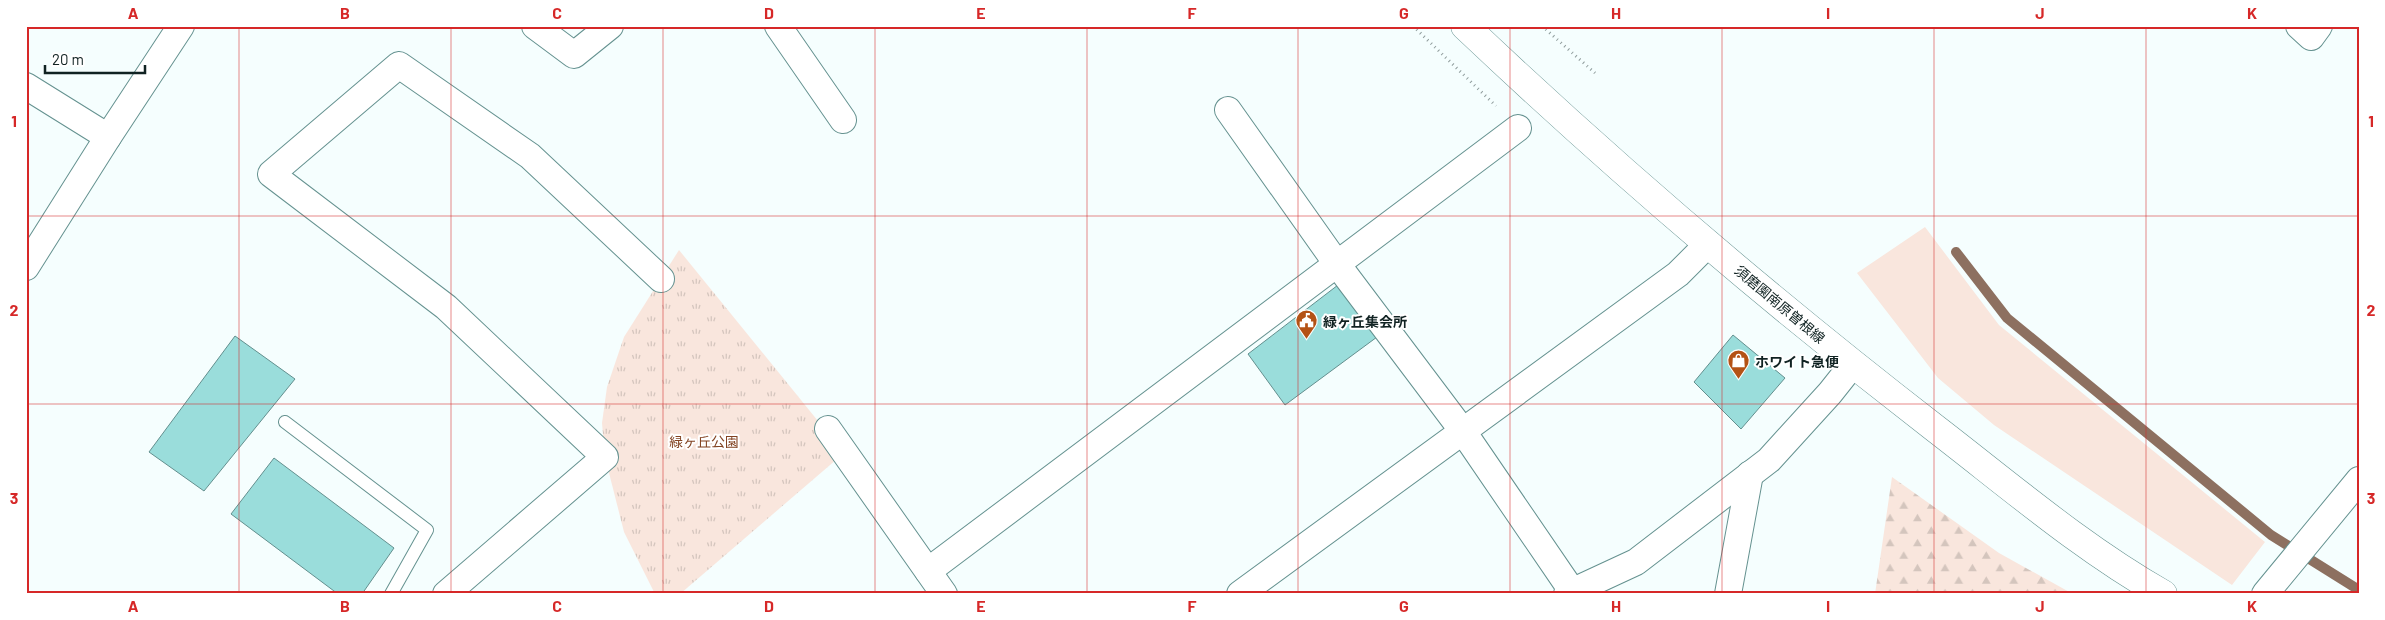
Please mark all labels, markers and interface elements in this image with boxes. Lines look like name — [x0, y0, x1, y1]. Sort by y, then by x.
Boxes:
text: A — [128, 3, 139, 22]
text: B — [340, 3, 350, 22]
text: C — [552, 3, 562, 22]
text: D — [764, 3, 774, 22]
text: E — [976, 3, 986, 22]
text: F — [1188, 3, 1197, 22]
text: G — [1399, 3, 1409, 22]
text: H — [1611, 3, 1621, 22]
text: I — [1826, 3, 1830, 22]
text: J — [2035, 3, 2045, 22]
text: K — [2247, 3, 2257, 22]
scale bar — [45, 42, 145, 74]
text: 20 m — [52, 50, 84, 68]
text: 1 — [11, 111, 17, 130]
text: 1 — [2368, 111, 2374, 130]
street label: 須磨園南原曽根線 — [1732, 261, 1828, 347]
text: 2 — [10, 300, 19, 319]
text: 2 — [2367, 300, 2376, 319]
public building icon: 緑ヶ丘集会所 — [1295, 309, 1319, 340]
place label: 緑ヶ丘集会所 — [1323, 313, 1407, 330]
shop icon: ホワイト急便 — [1727, 349, 1751, 380]
place label: ホワイト急便 — [1755, 353, 1839, 370]
park label: 緑ヶ丘公園 — [669, 433, 739, 450]
text: 3 — [10, 488, 18, 507]
text: 3 — [2367, 488, 2375, 507]
text: A — [128, 596, 139, 615]
text: B — [340, 596, 350, 615]
text: C — [552, 596, 562, 615]
text: D — [764, 596, 774, 615]
text: E — [976, 596, 986, 615]
text: F — [1188, 596, 1197, 615]
text: G — [1399, 596, 1409, 615]
text: H — [1611, 596, 1621, 615]
text: I — [1826, 596, 1830, 615]
text: J — [2035, 596, 2045, 615]
text: K — [2247, 596, 2257, 615]

